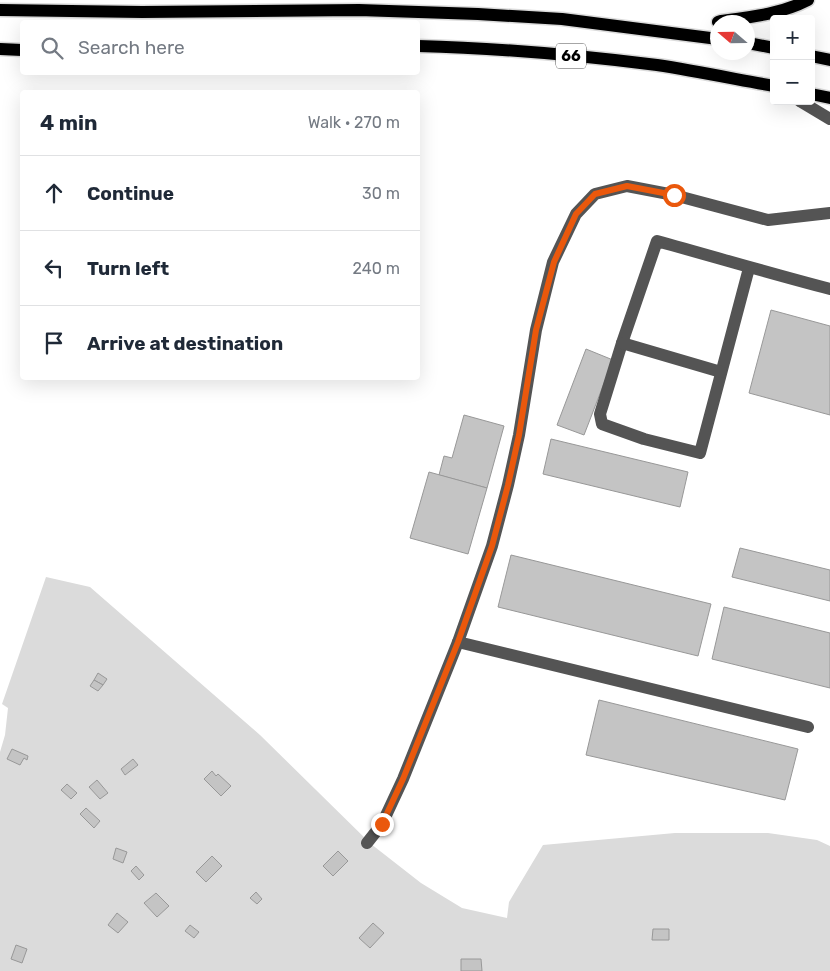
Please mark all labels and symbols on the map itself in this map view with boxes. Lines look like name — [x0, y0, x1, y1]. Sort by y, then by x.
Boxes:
north arrow — [710, 15, 755, 60]
road number: 66 — [556, 44, 586, 68]
route start — [663, 184, 686, 207]
route end — [371, 813, 394, 836]

